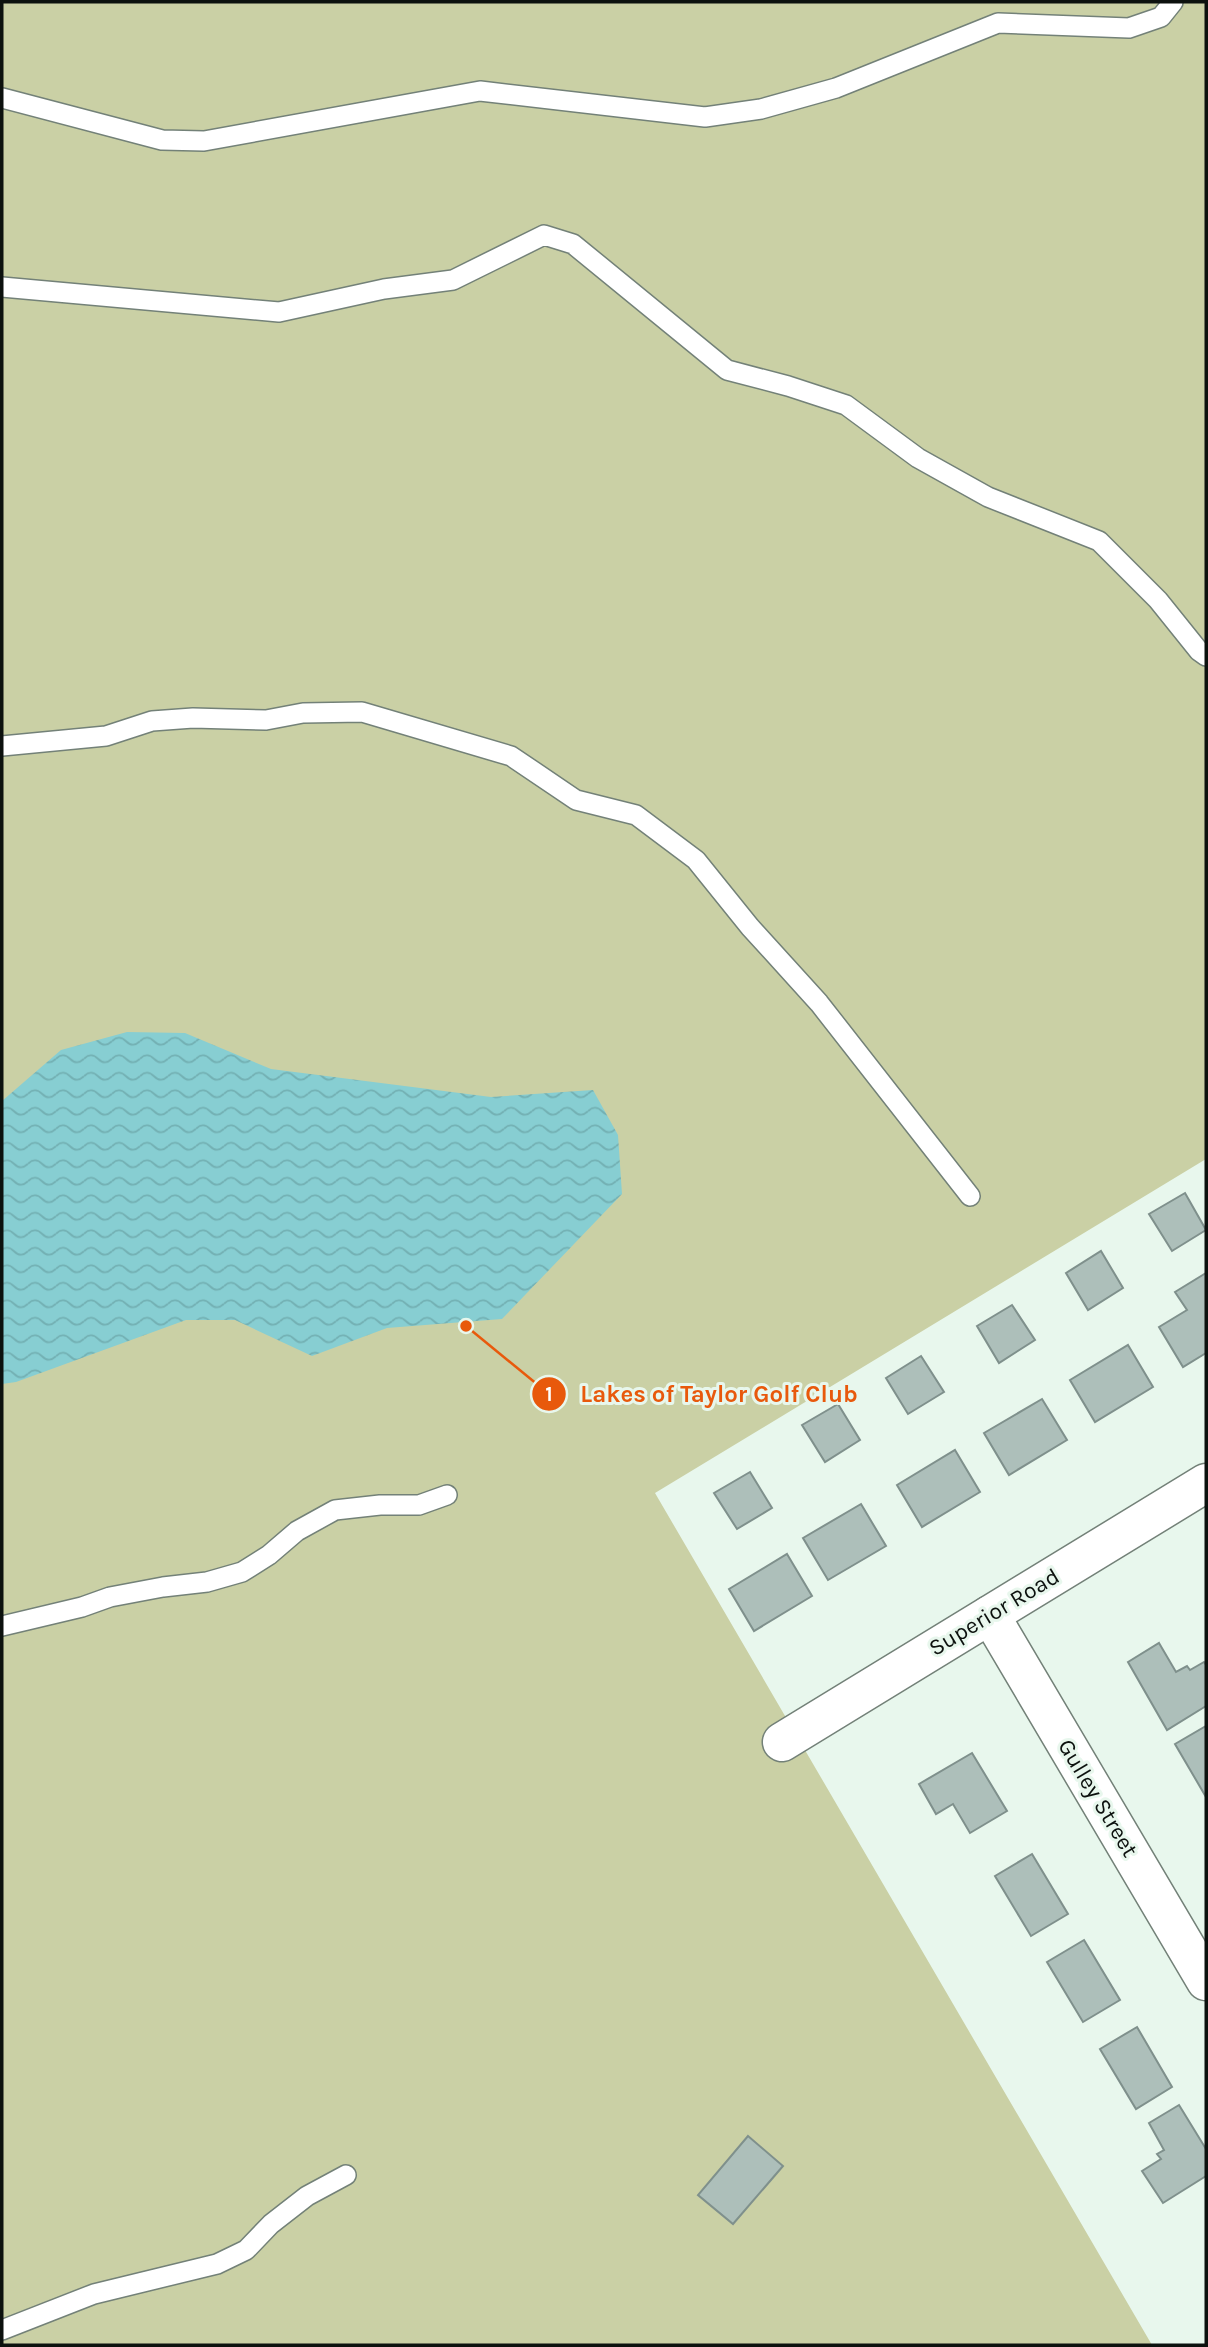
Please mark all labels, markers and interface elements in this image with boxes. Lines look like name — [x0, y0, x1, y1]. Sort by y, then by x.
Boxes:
callout: Lakes of Taylor Golf Club — [531, 1371, 871, 1416]
text: Lakes of Taylor Golf Club — [580, 1380, 858, 1408]
text: 1 — [545, 1382, 553, 1406]
street label: Superior Road — [924, 1562, 1064, 1662]
street label: Gulley Street — [1052, 1734, 1144, 1862]

